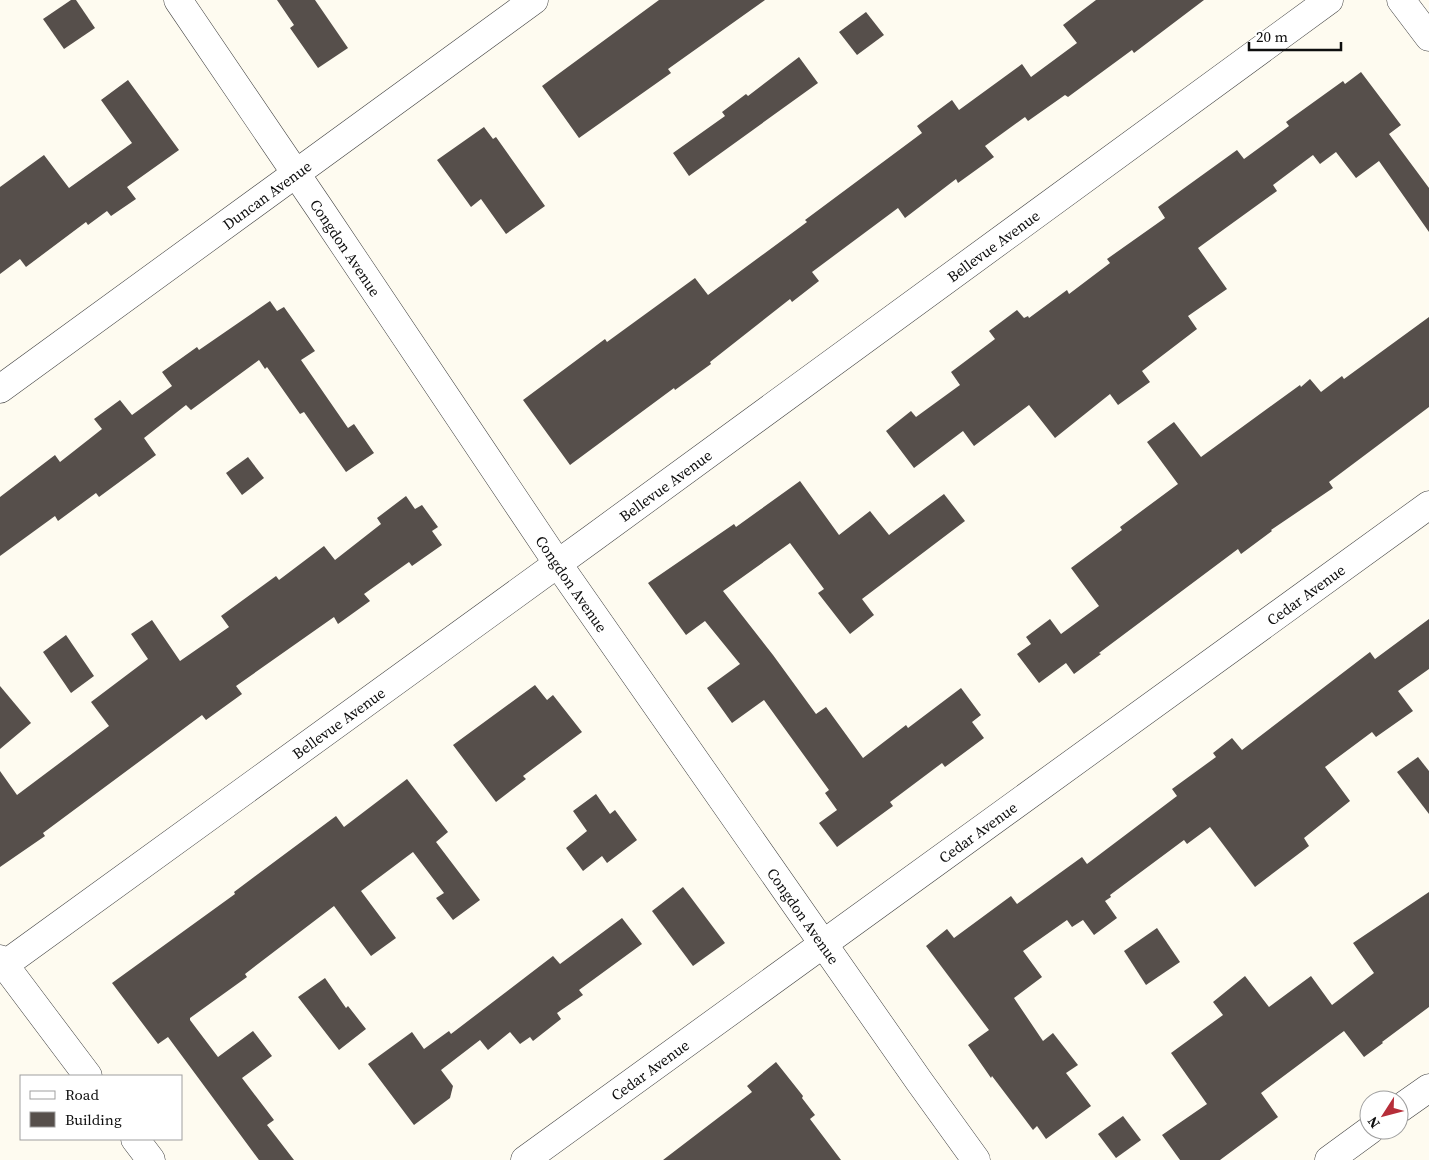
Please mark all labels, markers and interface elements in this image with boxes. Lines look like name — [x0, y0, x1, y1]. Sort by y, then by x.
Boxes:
scale bar — [1249, 20, 1342, 52]
text: 20 m — [1256, 26, 1288, 47]
street label: Duncan Avenue — [218, 155, 316, 234]
street label: Congdon Avenue — [306, 195, 386, 301]
street label: Bellevue Avenue — [942, 204, 1044, 287]
street label: Bellevue Avenue — [615, 444, 716, 526]
street label: Congdon Avenue — [531, 531, 613, 636]
street label: Cedar Avenue — [1262, 559, 1349, 630]
street label: Bellevue Avenue — [288, 682, 389, 763]
street label: Cedar Avenue — [934, 796, 1021, 868]
street label: Congdon Avenue — [763, 863, 845, 968]
street label: Cedar Avenue — [606, 1034, 693, 1105]
legend — [20, 1075, 182, 1140]
text: Road — [65, 1084, 99, 1105]
north arrow — [1359, 1090, 1409, 1140]
text: Building — [65, 1109, 122, 1130]
text: N — [1362, 1113, 1385, 1133]

